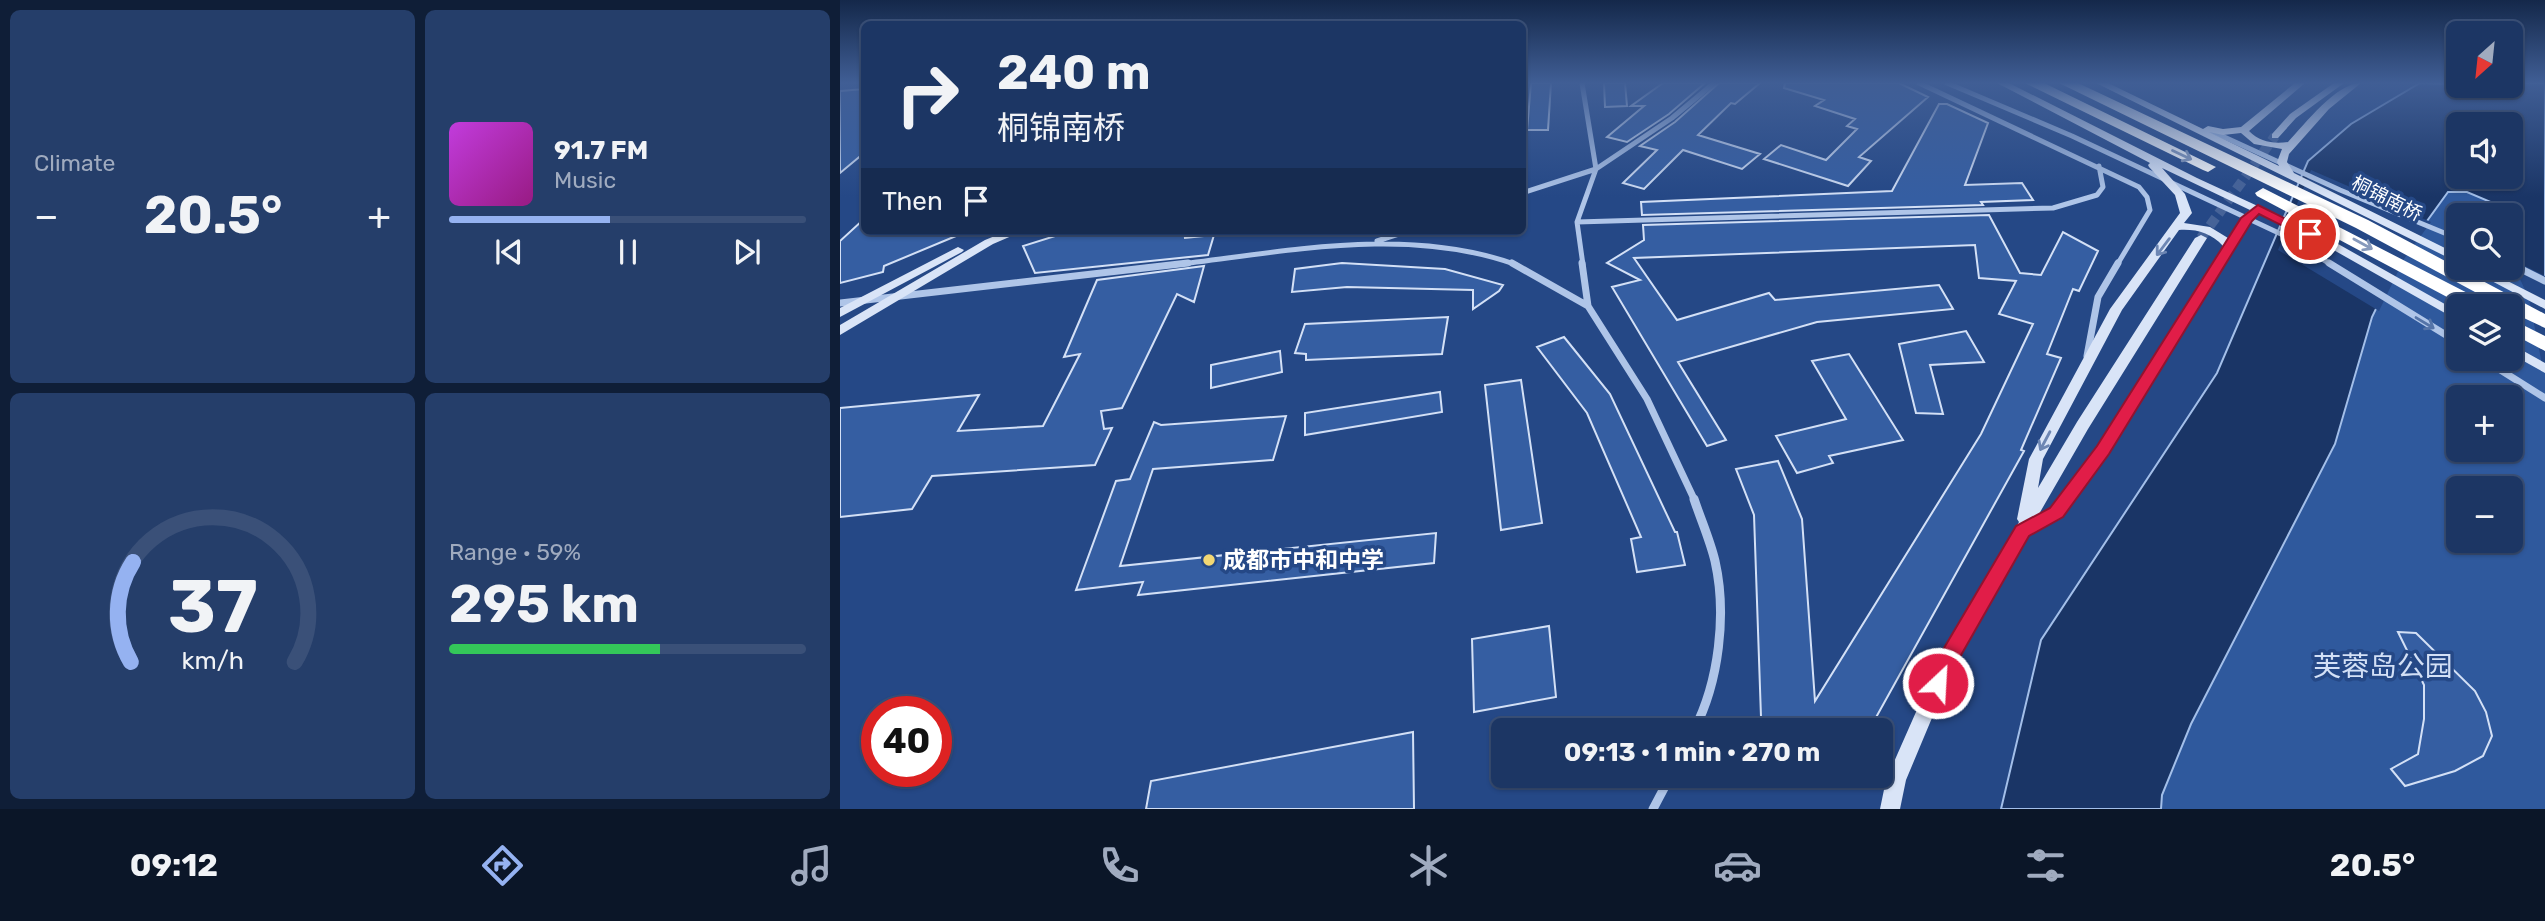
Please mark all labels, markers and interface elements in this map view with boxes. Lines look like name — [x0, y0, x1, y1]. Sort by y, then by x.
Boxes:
north arrow — [2446, 21, 2524, 98]
map controls — [2446, 21, 2523, 553]
text: 240 m — [997, 43, 1151, 101]
icon: right — [882, 49, 973, 140]
text: 桐锦南桥 — [997, 109, 1125, 147]
button: sound — [2446, 112, 2523, 189]
text: 91.7 FM — [554, 135, 648, 166]
text: Climate — [34, 149, 115, 177]
one-way arrow — [2171, 149, 2192, 162]
text: Music — [554, 166, 616, 194]
street label: 桐锦南桥 — [2348, 171, 2426, 226]
icon: arrive — [957, 182, 995, 220]
text: 20.5° — [144, 184, 282, 246]
text: Then — [882, 186, 943, 217]
text: − — [34, 193, 59, 239]
text: + — [367, 193, 391, 239]
button: search — [2446, 203, 2523, 280]
pin — [2280, 204, 2340, 264]
icon: arrive — [2291, 215, 2329, 253]
icon: previous — [490, 233, 528, 271]
icon: pause — [609, 233, 647, 271]
icon: next — [728, 233, 766, 271]
one-way arrow — [2155, 237, 2170, 256]
one-way arrow — [2352, 237, 2373, 251]
button: layers — [2446, 294, 2523, 371]
one-way arrow — [2414, 316, 2434, 330]
button: + — [2446, 385, 2523, 462]
one-way arrow — [2038, 430, 2051, 451]
button: − — [2446, 476, 2523, 553]
text: Range · 59% — [449, 538, 581, 566]
place label: 成都市中和中学 — [1223, 546, 1384, 574]
marker: 成都市中和中学 — [1201, 552, 1217, 568]
text: 37 — [168, 564, 257, 650]
text: 295 km — [449, 573, 639, 635]
text: km/h — [181, 646, 244, 675]
position arrow — [1901, 646, 1975, 720]
park label: 芙蓉岛公园 — [2313, 650, 2453, 683]
speed limit sign: 40 — [861, 696, 952, 787]
text: 09:13 · 1 min · 270 m — [1564, 737, 1820, 768]
icon: directions — [478, 841, 527, 890]
icon: music — [787, 841, 836, 890]
icon: phone — [1095, 841, 1144, 890]
icon: climate — [1404, 841, 1453, 890]
icon: car — [1713, 841, 1762, 890]
icon: filters — [2021, 841, 2070, 890]
text: 09:12 — [130, 846, 218, 884]
text: 20.5° — [2330, 846, 2415, 884]

